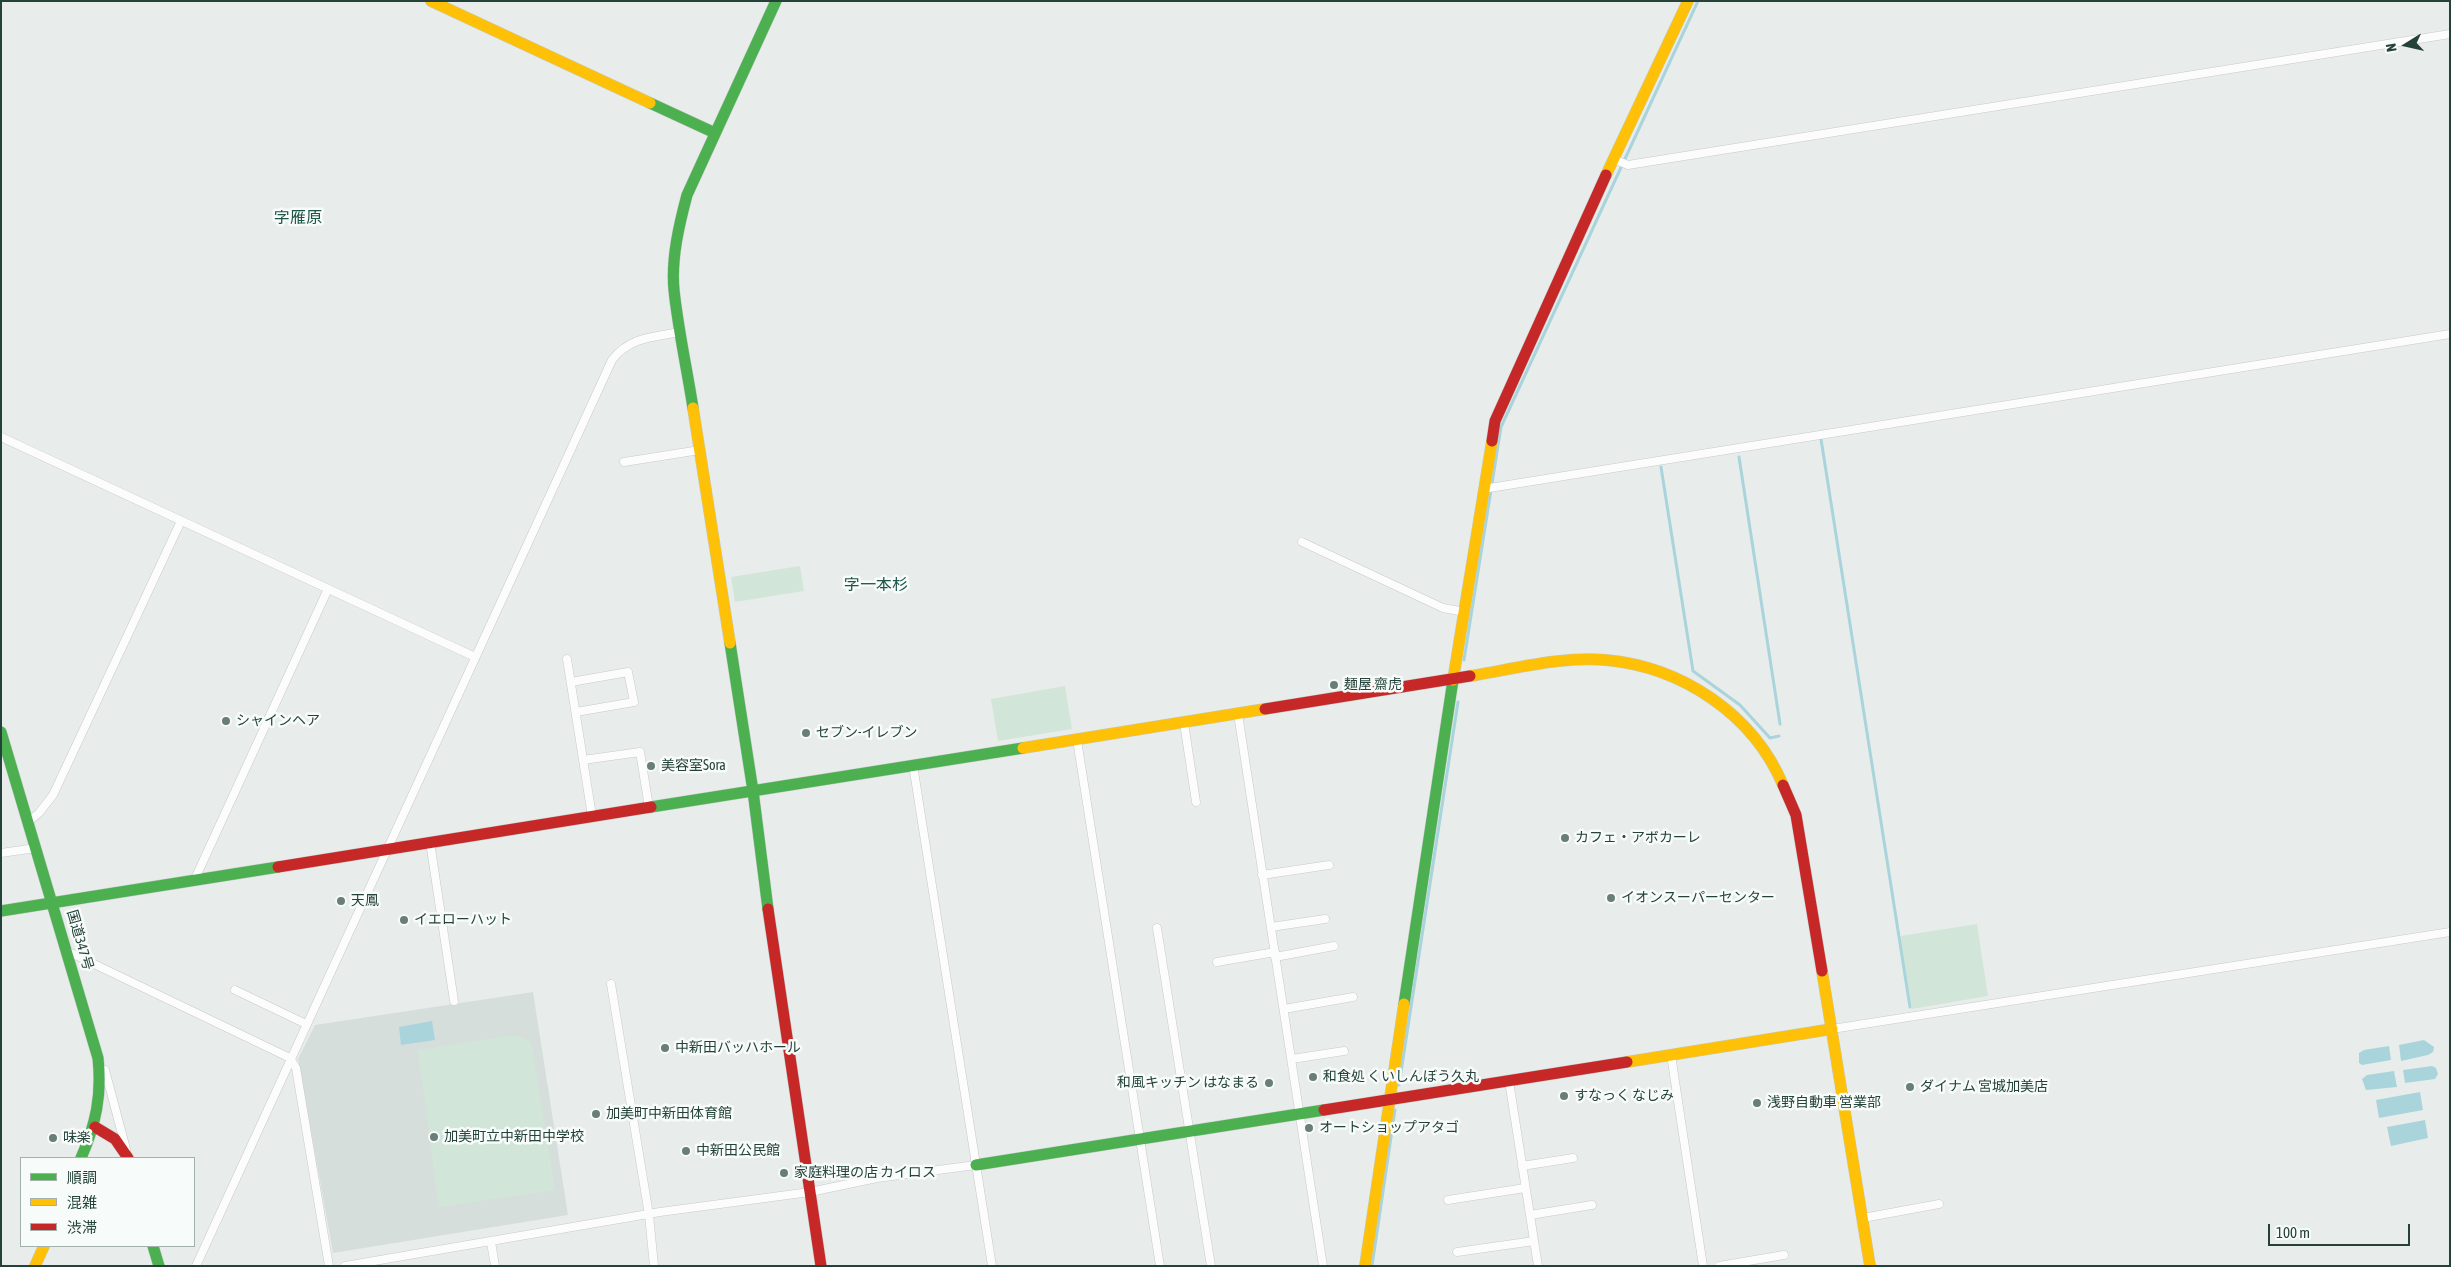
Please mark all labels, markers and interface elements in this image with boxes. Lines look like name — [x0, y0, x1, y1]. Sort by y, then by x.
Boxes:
north arrow — [2381, 20, 2431, 70]
text: N — [2383, 42, 2400, 53]
district label: 字雁原 — [274, 208, 322, 228]
district label: 字一本杉 — [844, 575, 908, 595]
place label: 麺屋 齋虎 — [1344, 677, 1402, 693]
marker: 麺屋 齋虎 — [1328, 679, 1340, 691]
place label: シャインヘア — [236, 713, 320, 729]
marker: シャインヘア — [220, 715, 232, 727]
place label: セブン-イレブン — [816, 725, 917, 741]
marker: セブン-イレブン — [800, 727, 812, 739]
place label: 美容室Sora — [661, 758, 726, 774]
marker: 美容室Sora — [645, 760, 657, 772]
place label: カフェ・アボカーレ — [1575, 830, 1701, 846]
marker: カフェ・アボカーレ — [1559, 832, 1571, 844]
place label: イオンスーパーセンター — [1621, 890, 1775, 906]
marker: イオンスーパーセンター — [1605, 892, 1617, 904]
place label: 天鳳 — [351, 893, 379, 909]
marker: 天鳳 — [335, 895, 347, 907]
street label: 国道347号 — [63, 908, 97, 972]
place label: イエローハット — [414, 912, 512, 928]
marker: イエローハット — [398, 914, 410, 926]
place label: 中新田バッハホール — [675, 1040, 801, 1056]
marker: 中新田バッハホール — [659, 1042, 671, 1054]
place label: 和食処 くいしんぼう久丸 — [1323, 1069, 1479, 1085]
marker: 和食処 くいしんぼう久丸 — [1307, 1071, 1319, 1083]
place label: 和風キッチン はなまる — [1117, 1075, 1259, 1091]
marker: 和風キッチン はなまる — [1263, 1077, 1275, 1089]
place label: ダイナム 宮城加美店 — [1920, 1079, 2048, 1095]
marker: ダイナム 宮城加美店 — [1904, 1081, 1916, 1093]
place label: すなっく なじみ — [1574, 1088, 1674, 1104]
marker: すなっく なじみ — [1558, 1090, 1570, 1102]
place label: 浅野自動車 営業部 — [1767, 1095, 1881, 1111]
marker: 浅野自動車 営業部 — [1751, 1097, 1763, 1109]
place label: 加美町中新田体育館 — [606, 1106, 732, 1122]
marker: 加美町中新田体育館 — [590, 1108, 602, 1120]
place label: オートショップアタゴ — [1319, 1120, 1459, 1136]
marker: オートショップアタゴ — [1303, 1122, 1315, 1134]
place label: 加美町立中新田中学校 — [444, 1129, 584, 1145]
place label: 味楽 — [63, 1130, 91, 1146]
marker: 加美町立中新田中学校 — [428, 1131, 440, 1143]
marker: 味楽 — [47, 1132, 59, 1144]
place label: 中新田公民館 — [696, 1143, 780, 1159]
marker: 中新田公民館 — [680, 1145, 692, 1157]
legend — [20, 1157, 195, 1247]
place label: 家庭料理の店 カイロス — [794, 1165, 936, 1181]
marker: 家庭料理の店 カイロス — [778, 1167, 790, 1179]
text: 順調 — [67, 1169, 97, 1186]
text: 混雑 — [67, 1194, 97, 1211]
scale bar — [2271, 1214, 2414, 1246]
text: 渋滞 — [67, 1219, 97, 1236]
text: 100 m — [2276, 1224, 2310, 1241]

